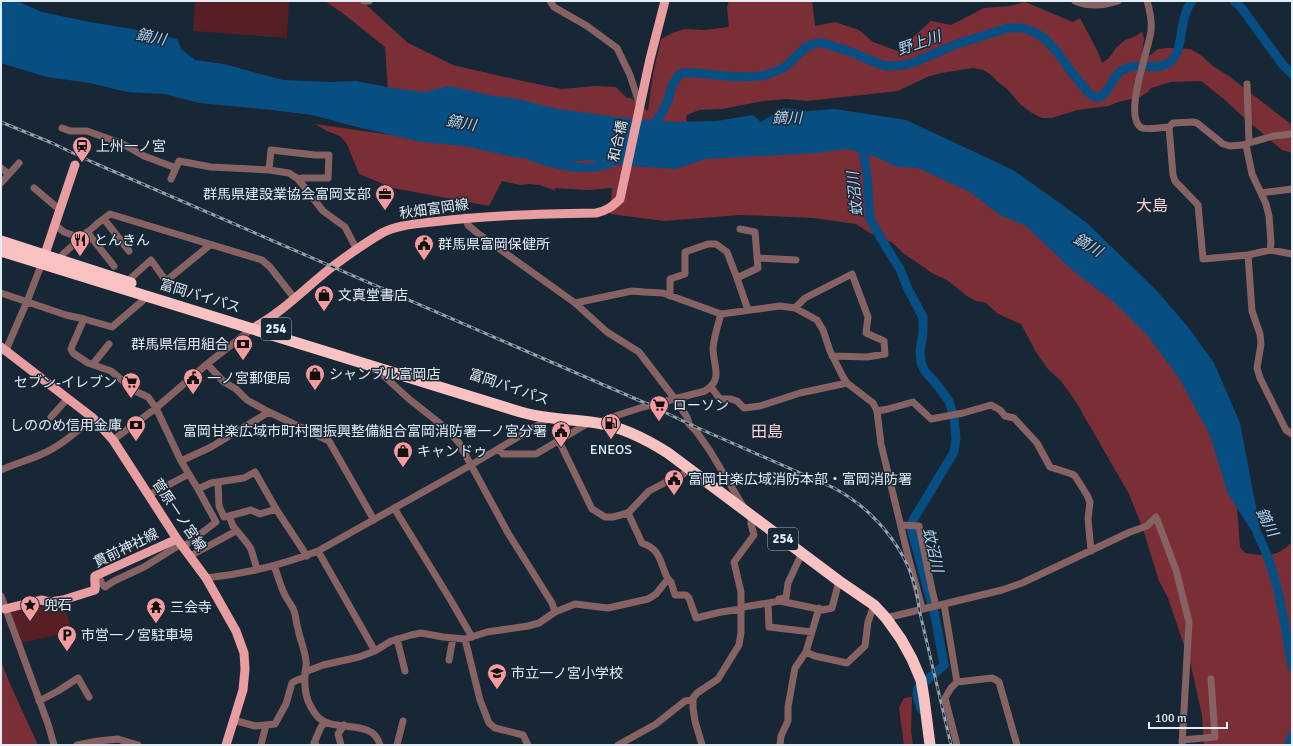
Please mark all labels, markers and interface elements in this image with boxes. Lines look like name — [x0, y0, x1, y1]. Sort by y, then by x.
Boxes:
water label: 鏑川 — [135, 25, 169, 49]
water label: 野上川 — [895, 27, 945, 59]
water label: 鏑川 — [772, 109, 804, 127]
water label: 鏑川 — [445, 112, 479, 135]
street label: 和合橋 — [605, 119, 631, 163]
station icon: 上州一ノ宮 — [71, 135, 93, 163]
place label: 上州一ノ宮 — [96, 138, 166, 155]
water label: 蚊沼川 — [843, 169, 866, 217]
office icon: 群馬県建設業協会富岡支部 — [374, 183, 396, 211]
place label: 群馬県建設業協会富岡支部 — [203, 186, 371, 203]
street label: 秋畑富岡線 — [398, 196, 470, 222]
district label: 大島 — [1136, 196, 1168, 216]
restaurant icon: とんきん — [69, 229, 91, 257]
water label: 鏑川 — [1071, 230, 1107, 261]
place label: とんきん — [94, 232, 150, 249]
public building icon: 群馬県富岡保健所 — [413, 233, 435, 261]
place label: 群馬県富岡保健所 — [438, 236, 550, 253]
street label: 富岡バイパス — [157, 276, 243, 316]
shop icon: 文真堂書店 — [313, 284, 335, 312]
place label: 文真堂書店 — [338, 287, 408, 304]
road number: 254 — [261, 318, 291, 340]
bank icon: 群馬県信用組合 — [232, 333, 254, 361]
place label: 群馬県信用組合 — [131, 336, 229, 353]
shop icon: シャンブル富岡店 — [304, 363, 326, 391]
street label: 富岡バイパス — [467, 365, 551, 409]
place label: シャンブル富岡店 — [329, 366, 441, 383]
public building icon: 一ノ宮郵便局 — [182, 367, 204, 395]
place label: 一ノ宮郵便局 — [207, 370, 291, 387]
supermarket icon: セブン-イレブン — [120, 371, 142, 399]
place label: セブン-イレブン — [14, 374, 117, 391]
supermarket icon: ローソン — [648, 394, 670, 422]
place label: ローソン — [673, 397, 729, 414]
fuel station icon: ENEOS — [600, 412, 622, 440]
bank icon: しののめ信用金庫 — [125, 414, 147, 442]
place label: しののめ信用金庫 — [10, 417, 122, 434]
public building icon: 富岡甘楽広域市町村圏振興整備組合富岡消防署一ノ宮分署 — [550, 420, 572, 448]
district label: 田島 — [751, 422, 783, 442]
place label: 富岡甘楽広域市町村圏振興整備組合富岡消防署一ノ宮分署 — [183, 423, 547, 440]
shop icon: キャンドゥ — [392, 440, 414, 468]
place label: ENEOS — [590, 441, 632, 458]
place label: キャンドゥ — [417, 443, 487, 460]
public building icon: 富岡甘楽広域消防本部・富岡消防署 — [663, 468, 685, 496]
place label: 富岡甘楽広域消防本部・富岡消防署 — [688, 471, 912, 488]
street label: 菅原一ノ宮線 — [148, 475, 210, 555]
water label: 鏑川 — [1252, 505, 1283, 541]
street label: 貫前神社線 — [91, 525, 161, 571]
water label: 蚊沼川 — [919, 526, 947, 576]
road number: 254 — [768, 528, 798, 550]
place icon: 兜石 — [19, 594, 41, 622]
temple icon: 三会寺 — [145, 596, 167, 624]
place label: 兜石 — [44, 597, 72, 614]
place label: 三会寺 — [170, 599, 212, 616]
parking icon: 市営一ノ宮駐車場 — [56, 624, 78, 652]
place label: 市営一ノ宮駐車場 — [81, 627, 193, 644]
school or university icon: 市立一ノ宮小学校 — [486, 662, 508, 690]
place label: 市立一ノ宮小学校 — [511, 665, 623, 682]
scale bar — [1149, 704, 1227, 730]
text: 100 m — [1155, 711, 1187, 726]

